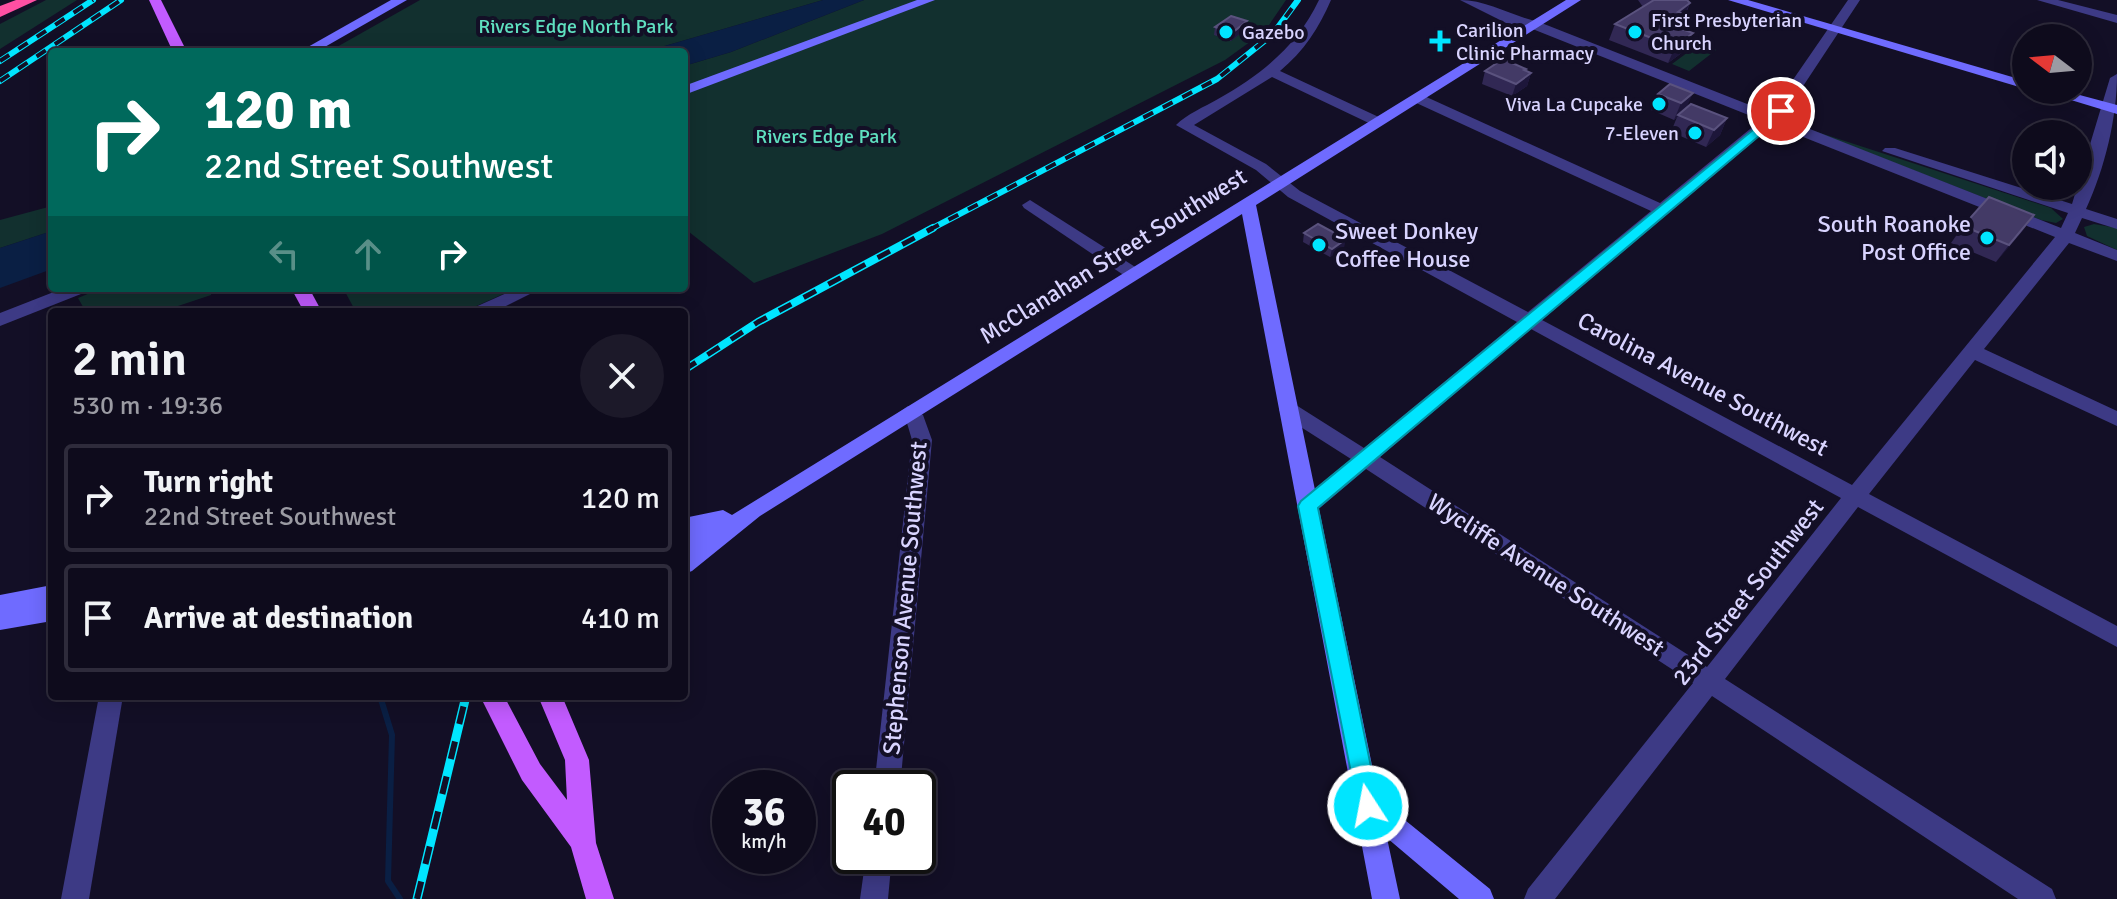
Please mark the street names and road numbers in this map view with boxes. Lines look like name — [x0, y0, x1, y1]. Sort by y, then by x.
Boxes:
street label: McClanahan Street Southwest — [974, 161, 1252, 351]
street label: Carolina Avenue Southwest — [1572, 305, 1834, 463]
street label: Stephenson Avenue Southwest — [876, 440, 934, 756]
street label: Wycliffe Avenue Southwest — [1422, 487, 1670, 663]
street label: 23rd Street Southwest — [1666, 493, 1830, 691]

